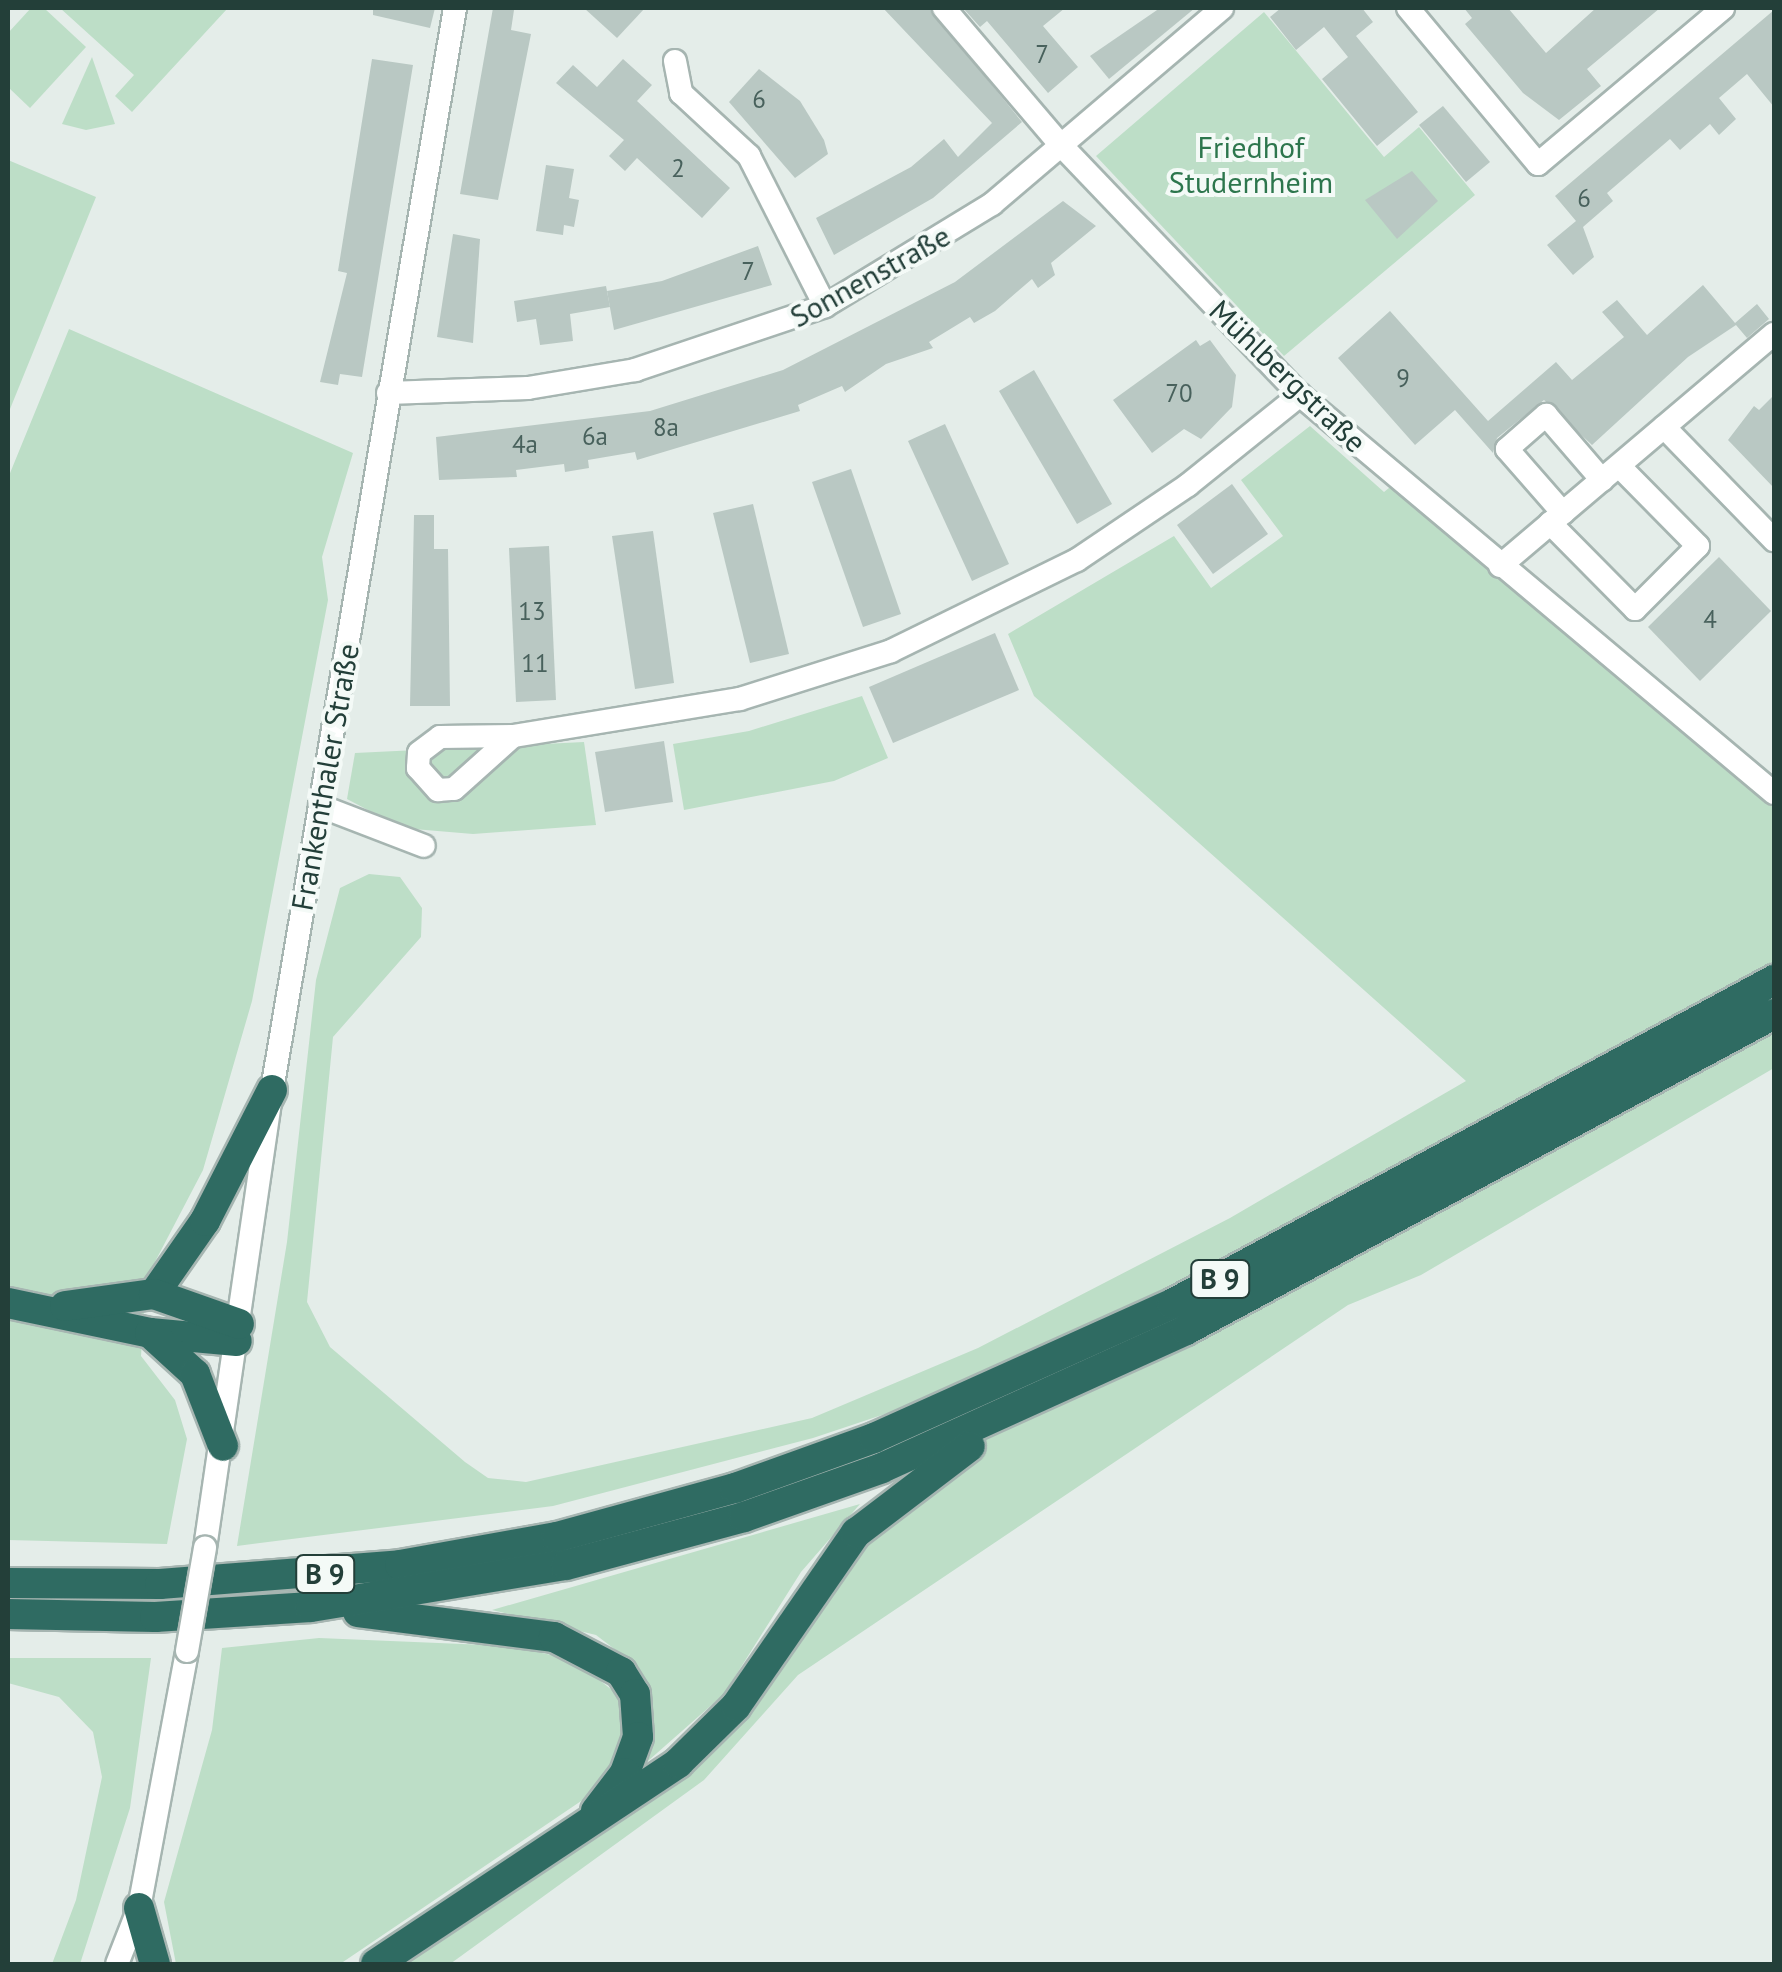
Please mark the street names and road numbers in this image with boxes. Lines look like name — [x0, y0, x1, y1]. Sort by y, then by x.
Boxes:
street label: Sonnenstraße — [784, 217, 956, 335]
street label: Mühlbergstraße — [1202, 292, 1374, 460]
street label: Frankenthaler Straße — [284, 641, 366, 913]
road number: B 9 — [1190, 1256, 1250, 1302]
road number: B 9 — [295, 1551, 355, 1597]

